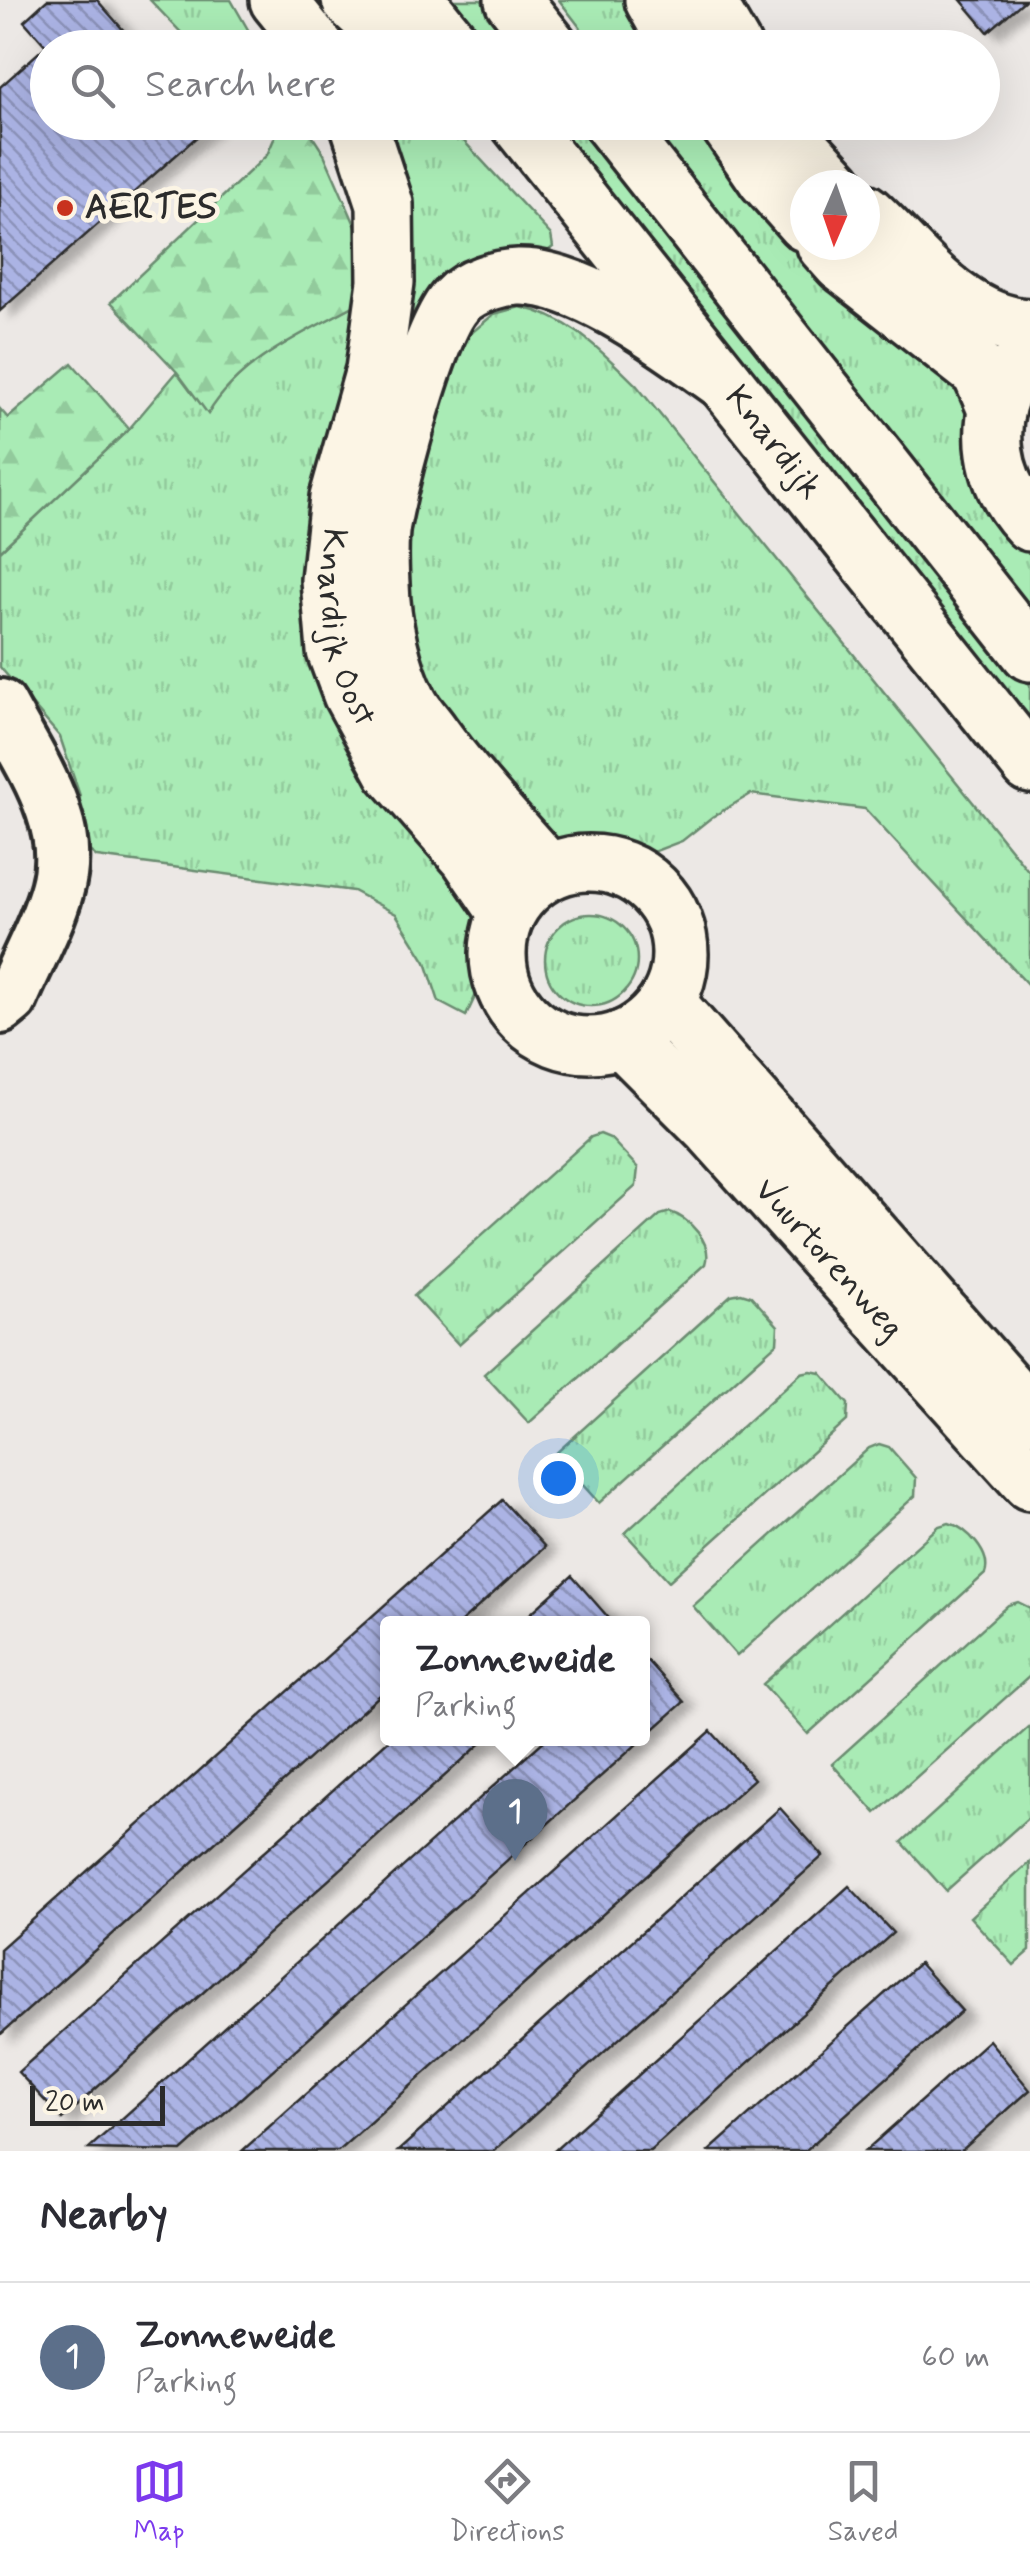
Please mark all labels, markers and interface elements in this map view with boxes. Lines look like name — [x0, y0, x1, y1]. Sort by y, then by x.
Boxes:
search box — [30, 30, 1000, 140]
icon: search — [65, 58, 120, 113]
text: Search here — [145, 61, 336, 110]
north arrow — [790, 170, 880, 260]
place label: AERTES — [85, 185, 217, 231]
marker: AERTES — [54, 197, 76, 219]
street label: Knardijk — [714, 376, 833, 509]
street label: Knardijk Oost — [305, 526, 387, 735]
street label: Vuurtorenweg — [744, 1168, 914, 1350]
your location — [533, 1453, 584, 1504]
popup — [380, 1616, 650, 1746]
text: Zonneweide — [415, 1636, 615, 1685]
text: Parking — [415, 1685, 517, 1727]
pin: 1 — [482, 1778, 548, 1861]
scale bar — [30, 2081, 165, 2126]
text: 20 m — [45, 2085, 105, 2122]
text: Nearby — [40, 2189, 168, 2244]
text: Zonneweide — [135, 2312, 336, 2361]
text: 1 — [65, 2336, 80, 2378]
text: 60 m — [921, 2336, 990, 2378]
text: Parking — [135, 2361, 237, 2403]
tab: Map — [132, 2454, 187, 2551]
tab: Directions — [450, 2454, 565, 2551]
tab: Saved — [828, 2454, 898, 2551]

